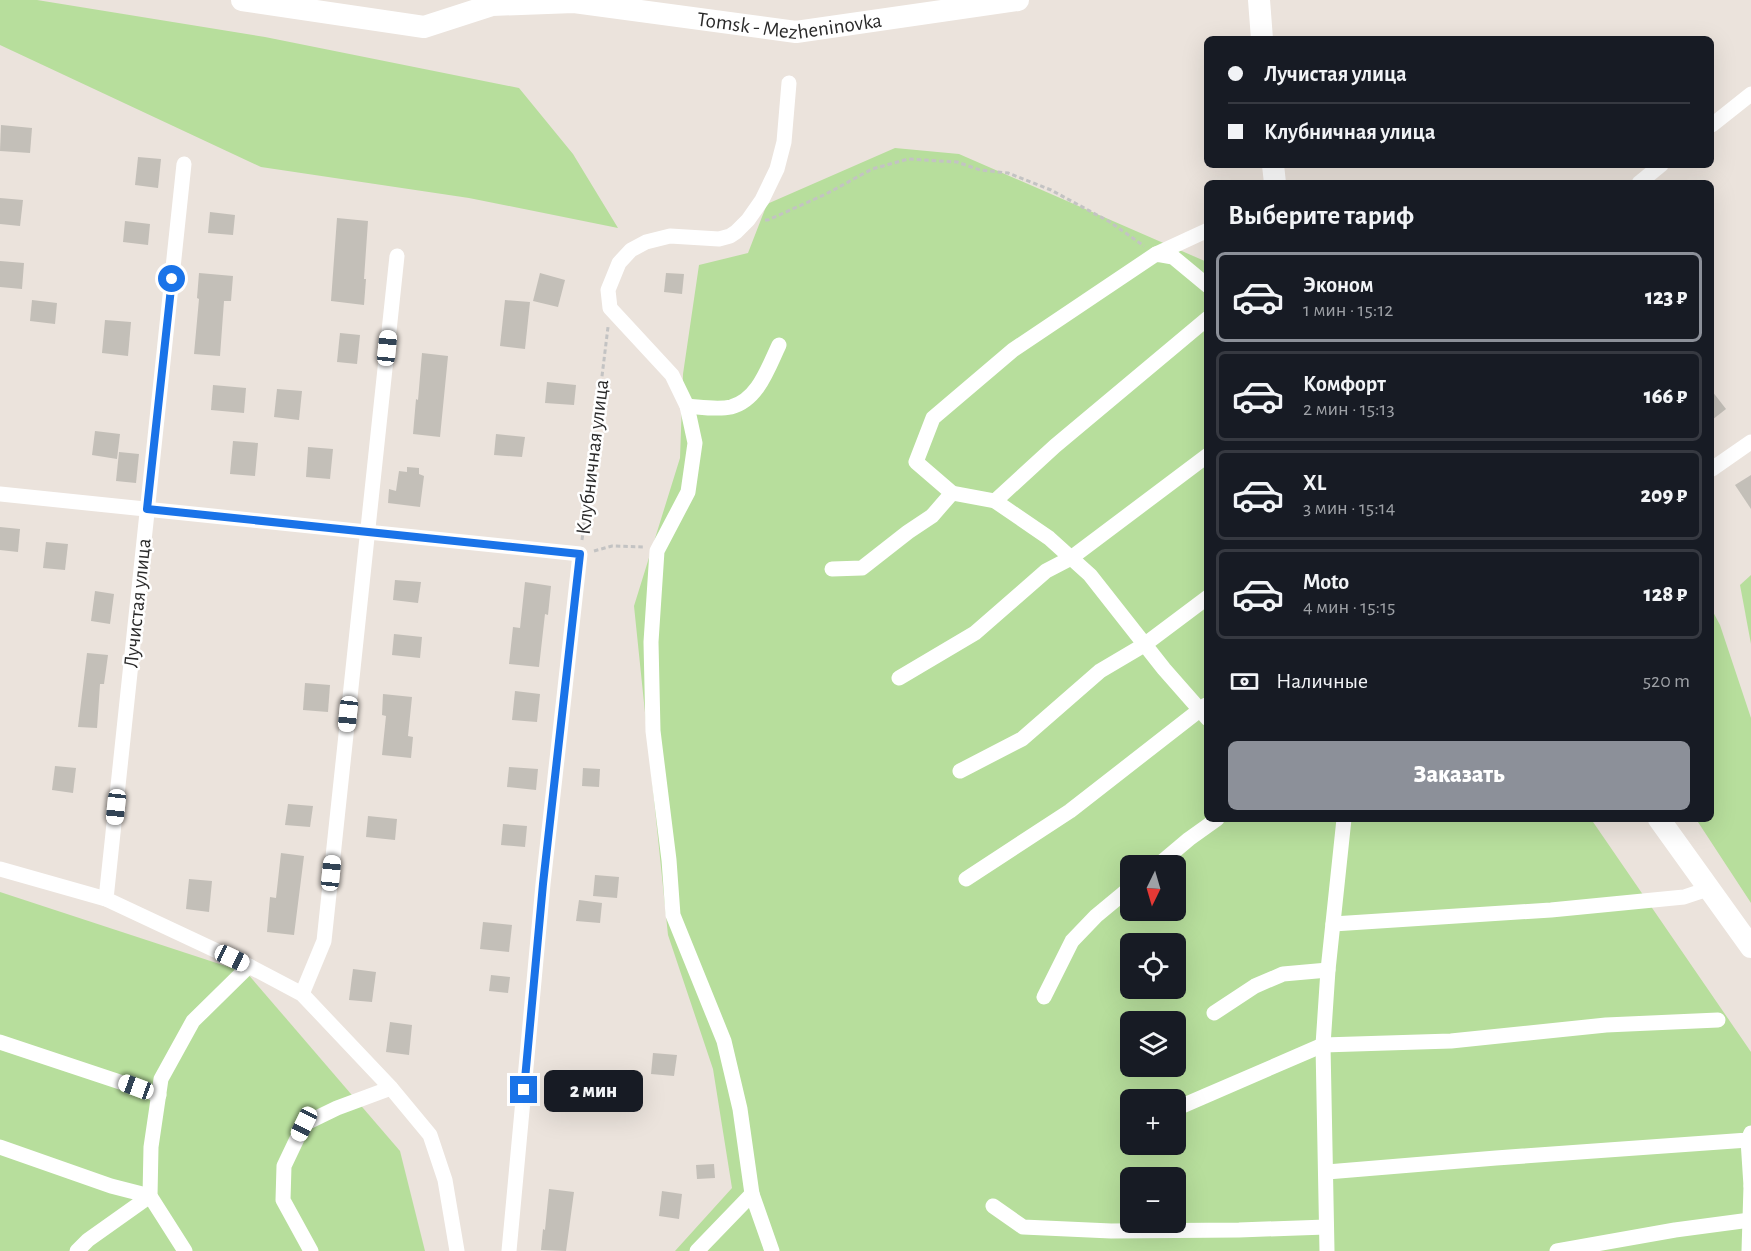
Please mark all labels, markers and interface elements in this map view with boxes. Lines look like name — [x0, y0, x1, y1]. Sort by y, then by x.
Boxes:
street label: Tomsk - Mezheninovka — [696, 9, 884, 43]
text: Лучистая улица — [1264, 63, 1407, 85]
text: Клубничная улица — [1264, 121, 1435, 143]
text: Выберите тариф — [1228, 202, 1414, 229]
route start — [158, 265, 185, 292]
icon: car — [1231, 270, 1285, 324]
text: Эконом — [1303, 274, 1374, 296]
text: 123 ₽ — [1645, 286, 1687, 308]
text: 1 мин · 15:12 — [1303, 300, 1393, 320]
car — [376, 329, 398, 367]
icon: car — [1231, 369, 1285, 423]
text: Комфорт — [1303, 373, 1386, 395]
street label: Клубничная улица — [573, 378, 612, 536]
text: 166 ₽ — [1644, 385, 1687, 407]
text: 2 мин · 15:13 — [1303, 399, 1395, 419]
icon: car — [1231, 468, 1285, 522]
text: XL — [1303, 472, 1326, 494]
text: 209 ₽ — [1641, 484, 1687, 506]
text: 3 мин · 15:14 — [1303, 498, 1395, 518]
street label: Лучистая улица — [120, 537, 155, 669]
icon: car — [1231, 567, 1285, 621]
text: Moto — [1303, 571, 1349, 593]
text: 128 ₽ — [1644, 583, 1687, 605]
text: 4 мин · 15:15 — [1303, 597, 1395, 617]
icon: cash — [1228, 665, 1261, 698]
text: Наличные — [1276, 670, 1368, 692]
text: 520 m — [1643, 671, 1690, 691]
car — [337, 695, 359, 733]
button: Заказать — [1228, 741, 1690, 810]
car — [105, 788, 127, 826]
car — [320, 854, 342, 892]
north arrow — [1120, 855, 1186, 921]
map controls — [1120, 855, 1186, 1233]
button: locate — [1120, 933, 1186, 999]
car — [212, 942, 252, 974]
button: layers — [1120, 1011, 1186, 1077]
callout: 2 мин — [545, 1069, 644, 1111]
car — [116, 1072, 156, 1102]
route end — [510, 1076, 537, 1103]
text: 2 мин — [570, 1081, 617, 1101]
button: + — [1120, 1089, 1186, 1155]
car — [288, 1104, 320, 1144]
button: − — [1120, 1167, 1186, 1233]

